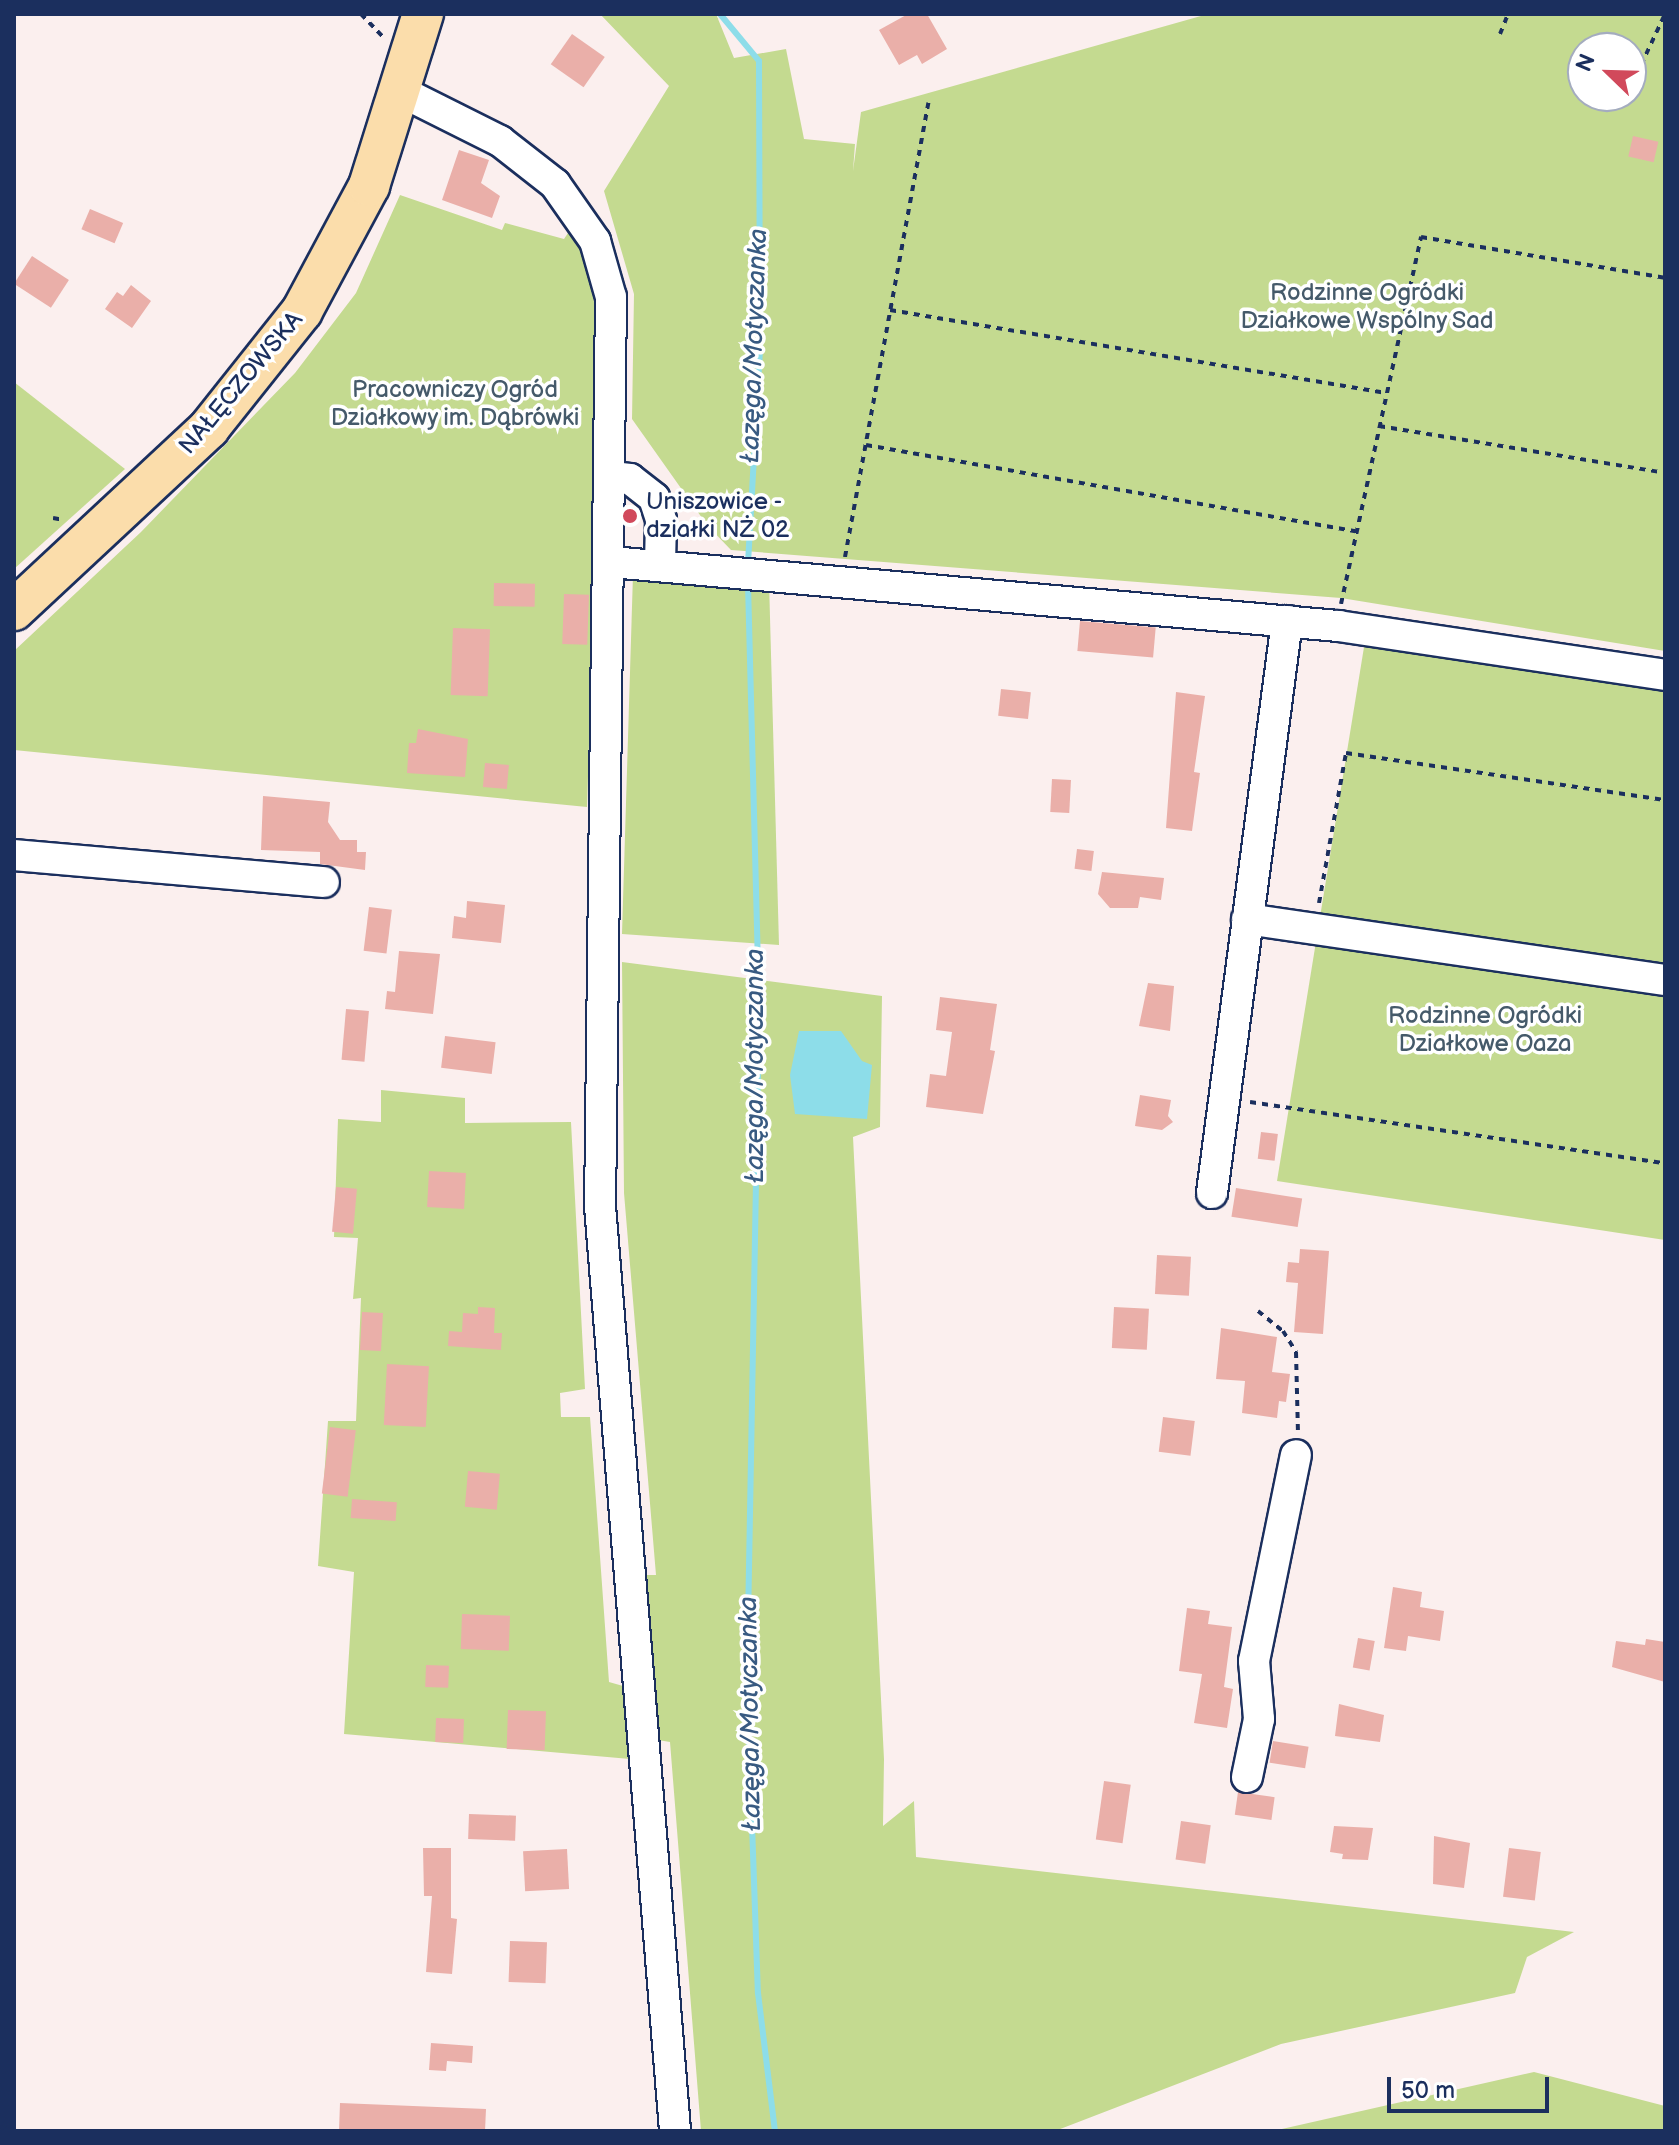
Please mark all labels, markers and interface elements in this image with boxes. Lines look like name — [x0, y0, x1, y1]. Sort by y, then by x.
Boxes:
north arrow — [1567, 32, 1647, 112]
text: N — [1571, 50, 1602, 76]
water label: Łazęga/Motyczanka — [735, 228, 775, 464]
park label: Rodzinne Ogródki Działkowe Wspólny Sad — [1239, 279, 1495, 335]
street label: NAŁĘCZOWSKA — [173, 306, 309, 460]
park label: Pracowniczy Ogród Działkowy im. Dąbrówki — [330, 376, 580, 432]
place label: Uniszowice - działki NŻ 02 — [646, 488, 789, 544]
marker: Uniszowice - działki NŻ 02 — [621, 507, 639, 525]
water label: Łazęga/Motyczanka — [740, 948, 772, 1184]
park label: Rodzinne Ogródki Działkowe Oaza — [1388, 1002, 1582, 1058]
water label: Łazęga/Motyczanka — [733, 1596, 769, 1832]
scale bar — [1391, 2061, 1553, 2111]
text: 50 m — [1401, 2076, 1455, 2105]

